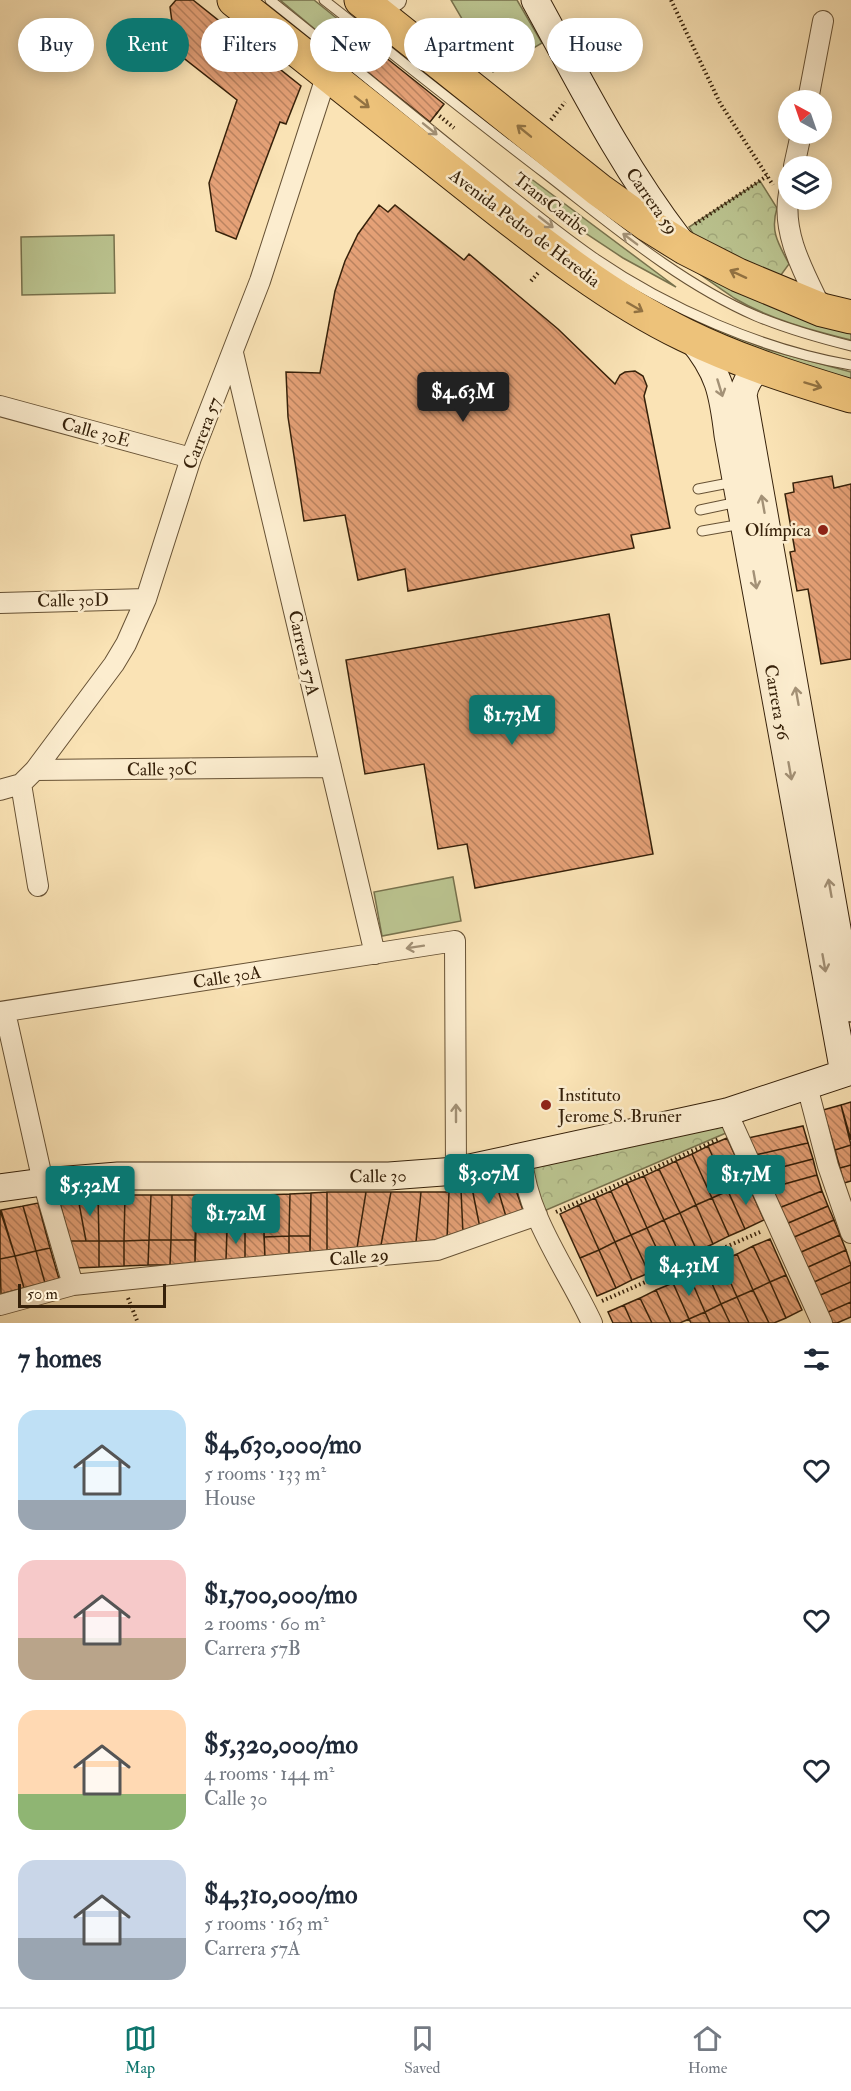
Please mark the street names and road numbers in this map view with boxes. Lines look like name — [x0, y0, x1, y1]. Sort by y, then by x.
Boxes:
street label: Avenida Pedro de Heredia — [444, 163, 605, 293]
street label: Carrera 59 — [620, 163, 683, 239]
street label: TransCaribe — [508, 168, 593, 241]
street label: Carrera 57 — [178, 394, 227, 473]
street label: Calle 30E — [59, 412, 133, 453]
street label: Calle 30D — [37, 588, 109, 613]
street label: Carrera 57A — [283, 608, 325, 699]
street label: Carrera 56 — [759, 663, 795, 743]
street label: Calle 30C — [127, 757, 197, 782]
street label: Calle 30A — [191, 961, 263, 994]
street label: Calle 30 — [349, 1165, 407, 1188]
street label: Calle 29 — [328, 1243, 390, 1272]

